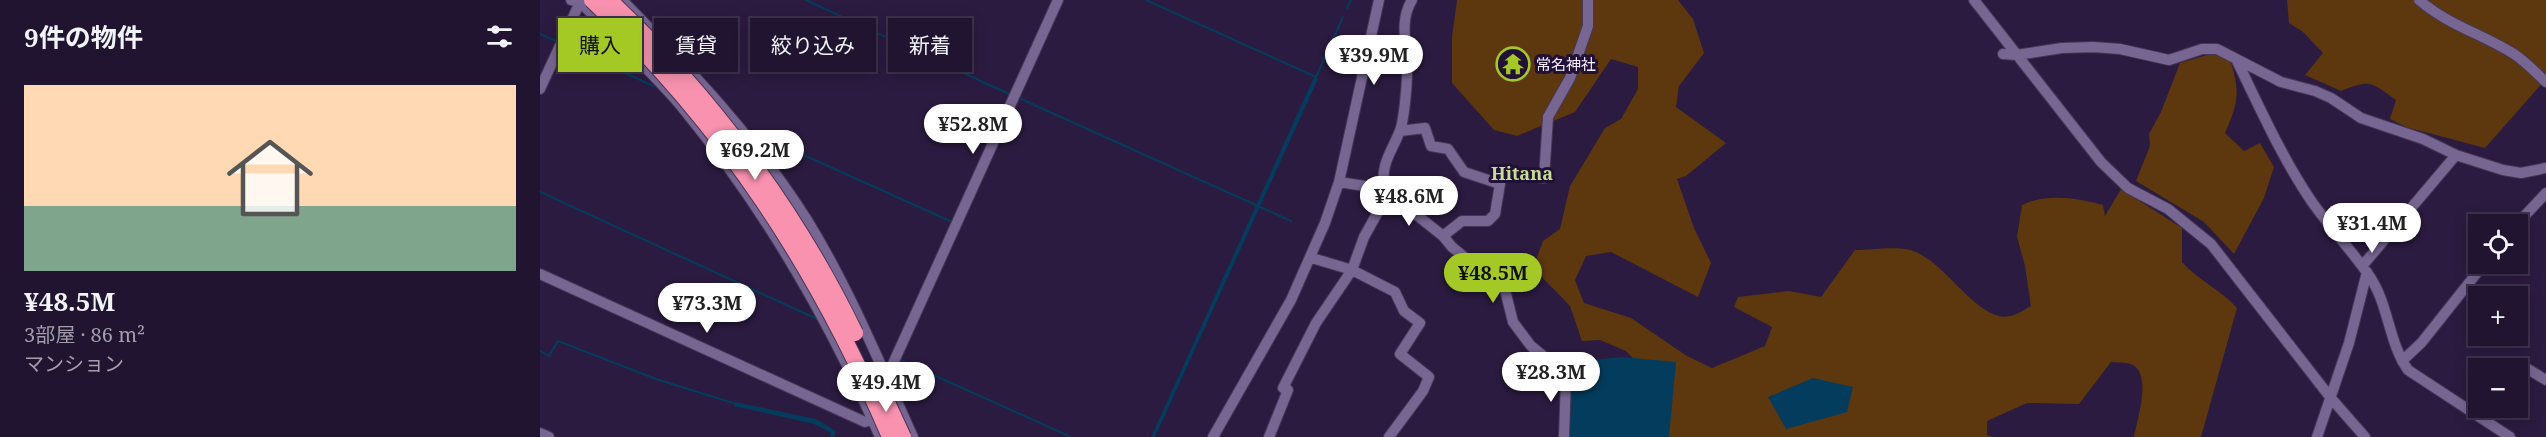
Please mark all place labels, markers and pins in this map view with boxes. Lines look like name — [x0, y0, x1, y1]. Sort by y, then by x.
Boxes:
pin: ¥39.9M — [1325, 35, 1423, 86]
temple icon: 常名神社 — [1495, 46, 1531, 82]
place label: 常名神社 — [1536, 54, 1596, 74]
pin: ¥52.8M — [924, 104, 1022, 155]
pin: ¥69.2M — [706, 130, 804, 181]
pin: ¥48.6M — [1360, 176, 1458, 227]
pin: ¥31.4M — [2323, 203, 2421, 254]
pin: ¥48.5M — [1444, 253, 1542, 304]
pin: ¥73.3M — [658, 283, 756, 334]
pin: ¥28.3M — [1502, 352, 1600, 403]
pin: ¥49.4M — [837, 362, 935, 413]

